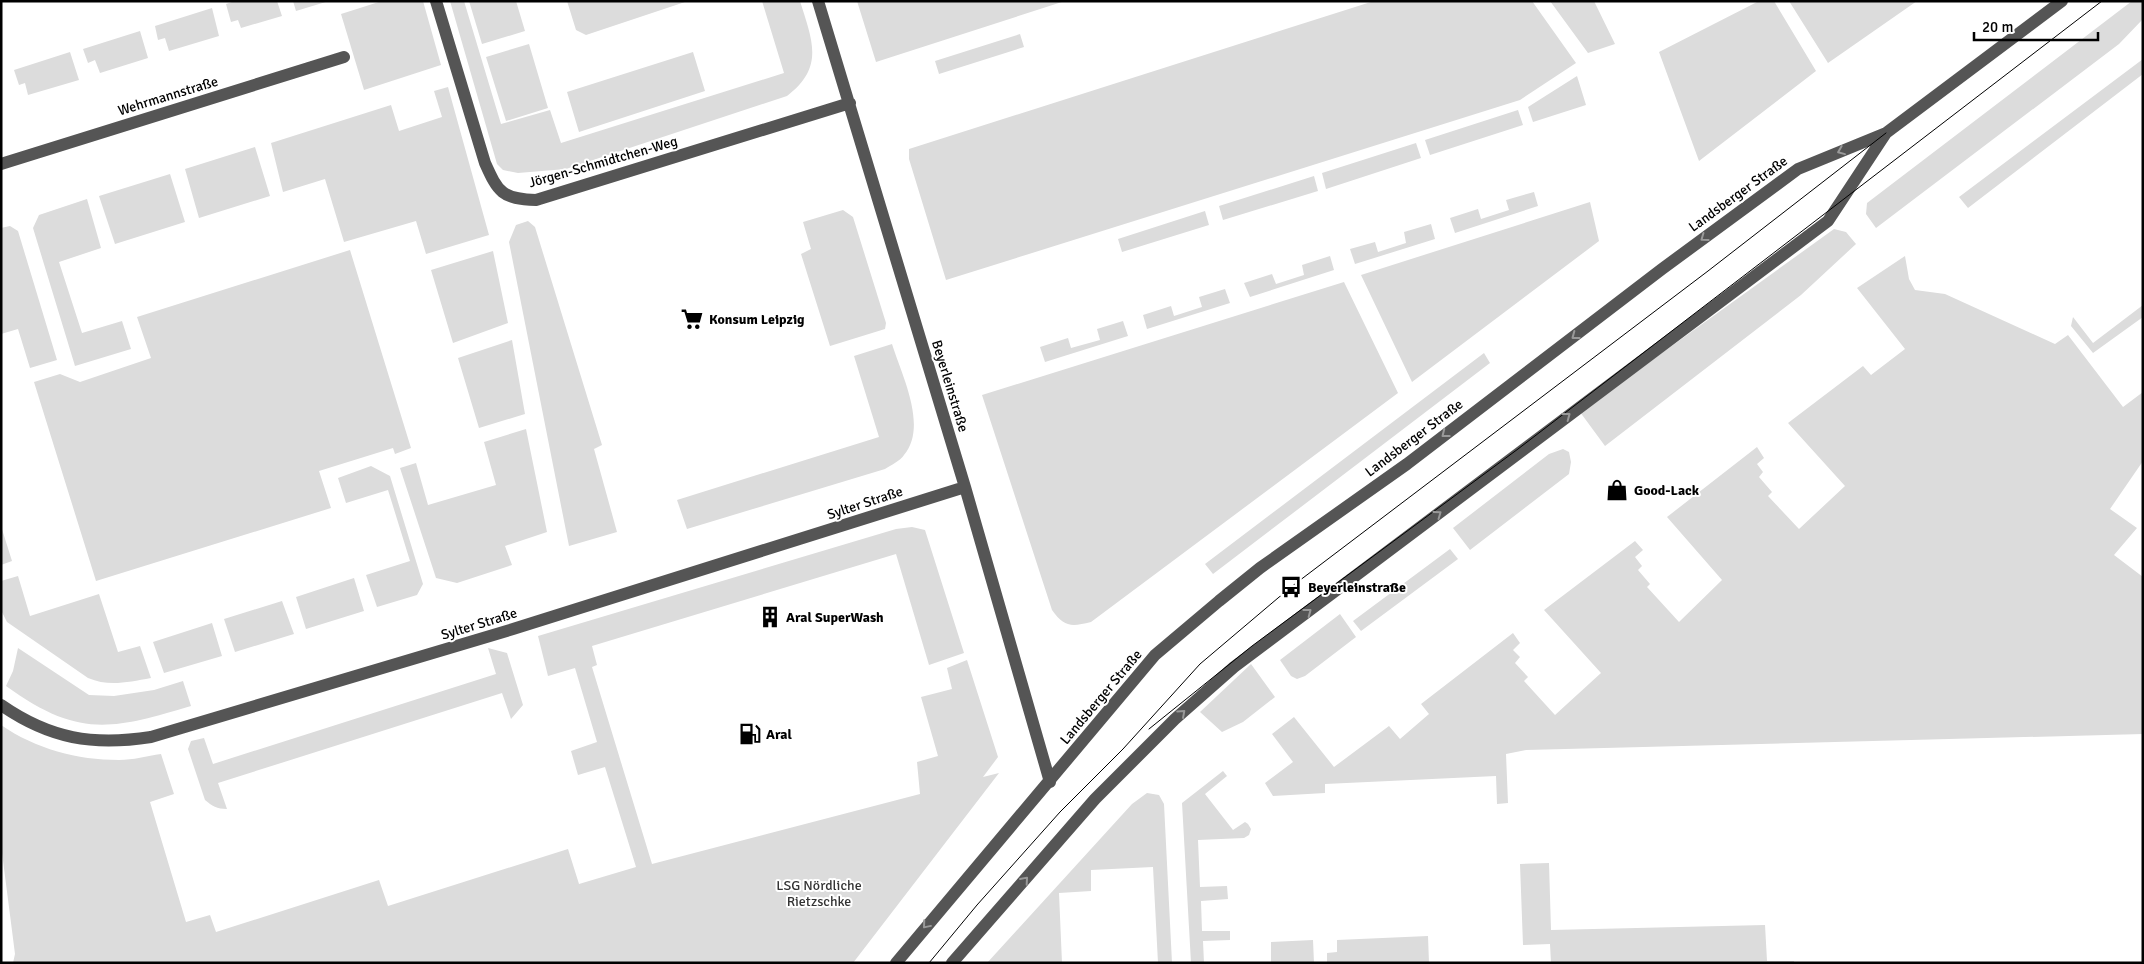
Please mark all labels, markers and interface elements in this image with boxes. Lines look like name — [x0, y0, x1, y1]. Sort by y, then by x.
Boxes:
scale bar — [1974, 10, 2098, 42]
text: 20 m — [1982, 18, 2013, 36]
street label: Wehrmannstraße — [116, 73, 220, 119]
street label: Jörgen-Schmidtchen-Weg — [527, 133, 679, 191]
one-way arrow — [1837, 146, 1845, 156]
street label: Landsberger Straße — [1685, 152, 1791, 236]
one-way arrow — [1700, 232, 1710, 241]
supermarket icon: Konsum Leipzig — [679, 306, 705, 332]
place label: Konsum Leipzig — [709, 311, 805, 328]
one-way arrow — [1572, 330, 1581, 338]
street label: Beyerleinstraße — [928, 338, 972, 434]
street label: Landsberger Straße — [1362, 396, 1466, 480]
one-way arrow — [1561, 413, 1571, 422]
one-way arrow — [1442, 429, 1451, 437]
shop icon: Good-Lack — [1604, 477, 1630, 503]
place label: Good-Lack — [1634, 482, 1700, 499]
street label: Sylter Straße — [825, 483, 905, 523]
one-way arrow — [1432, 511, 1442, 520]
bus stop icon: Beyerleinstraße — [1278, 574, 1304, 600]
place label: Beyerleinstraße — [1308, 579, 1406, 596]
street label: Sylter Straße — [439, 604, 519, 644]
building icon: Aral SuperWash — [757, 604, 783, 630]
place label: Aral SuperWash — [786, 609, 884, 626]
one-way arrow — [1302, 609, 1311, 617]
street label: Landsberger Straße — [1057, 646, 1145, 748]
one-way arrow — [1176, 710, 1185, 719]
fuel station icon: Aral — [737, 721, 763, 747]
place label: Aral — [766, 726, 793, 743]
one-way arrow — [1019, 876, 1028, 885]
park label: LSG Nördliche Rietzschke — [776, 877, 862, 910]
one-way arrow — [922, 920, 931, 929]

